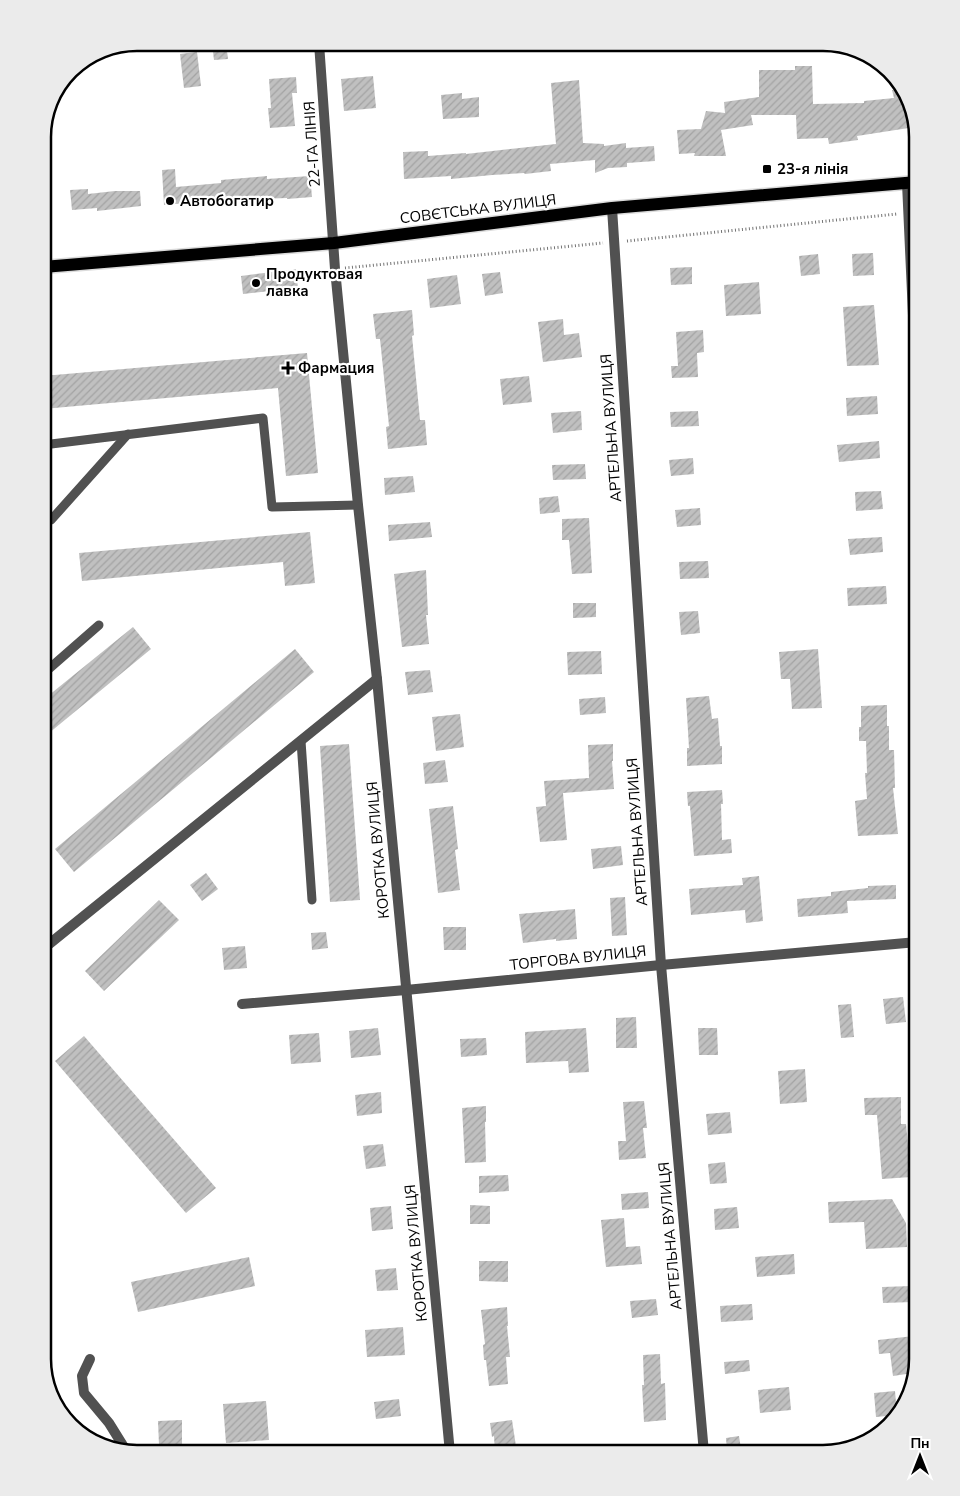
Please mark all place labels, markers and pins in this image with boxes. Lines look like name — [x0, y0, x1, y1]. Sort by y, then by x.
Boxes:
place label: 23-я лінія — [777, 159, 849, 179]
marker: 23-я лінія — [761, 163, 773, 175]
place label: Автобогатир — [180, 191, 274, 211]
marker: Автобогатир — [164, 195, 176, 207]
place label: Продуктовая лавка — [266, 264, 363, 301]
marker: Продуктовая лавка — [250, 277, 262, 289]
place label: Фармация — [298, 358, 374, 378]
marker: Фармация — [282, 362, 294, 374]

